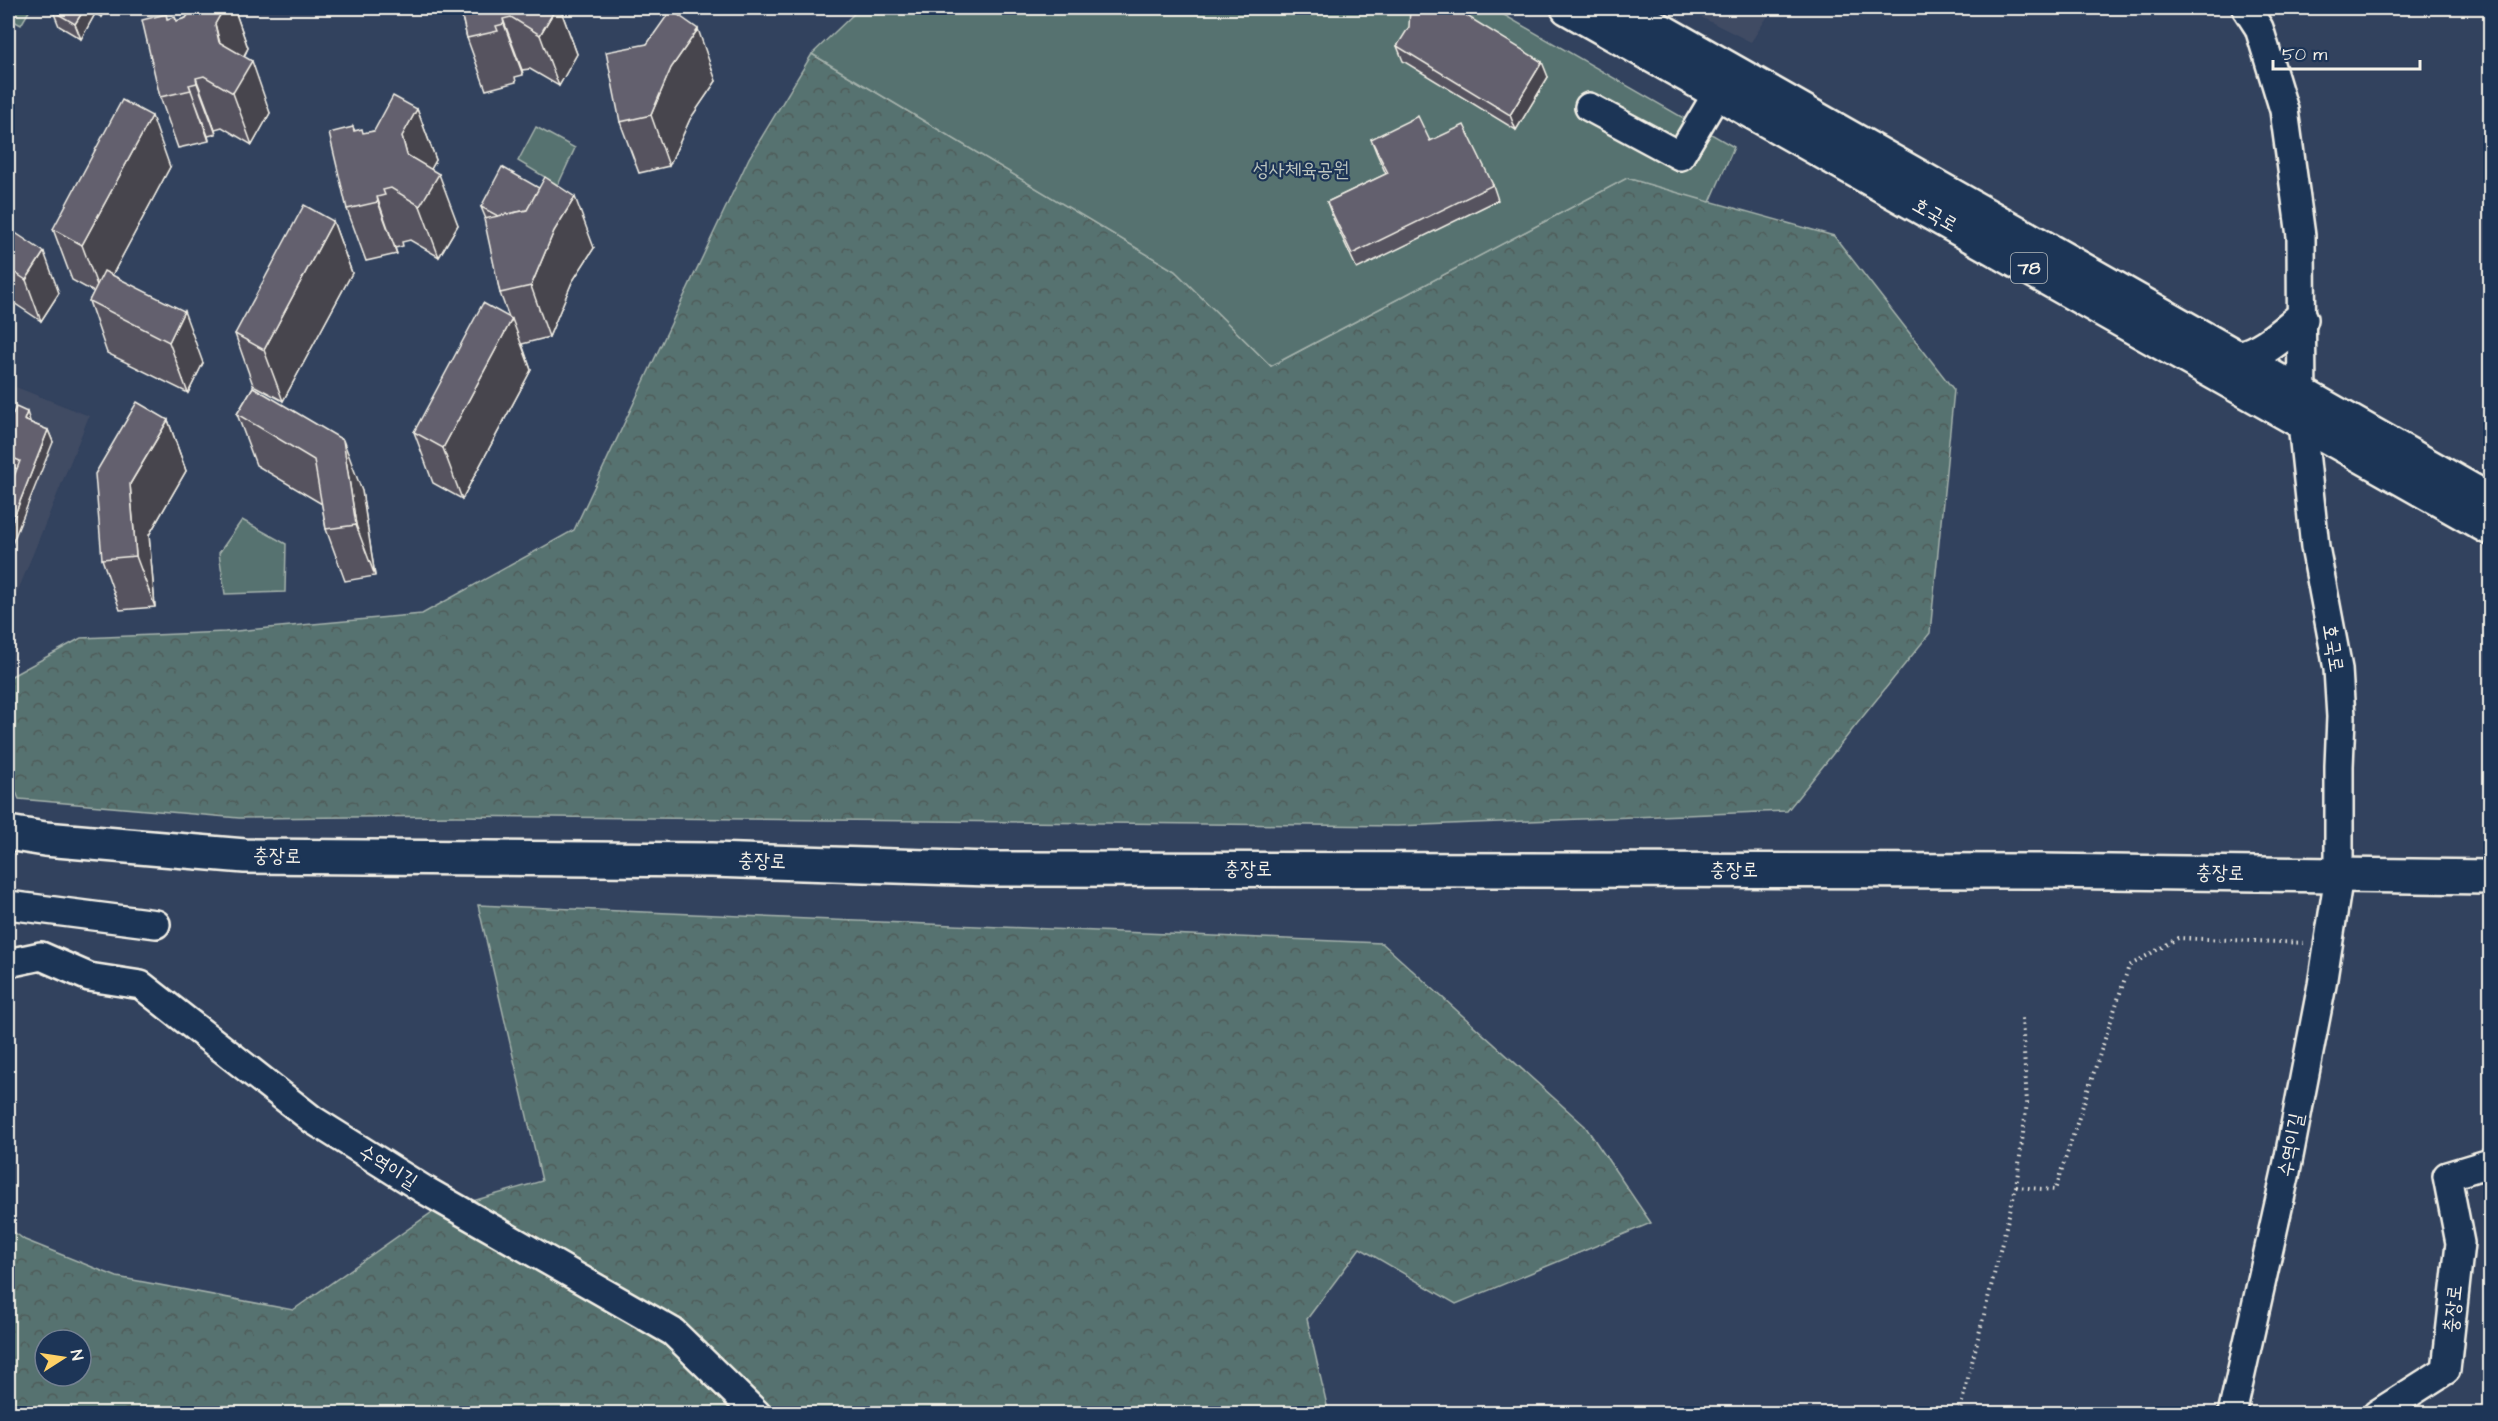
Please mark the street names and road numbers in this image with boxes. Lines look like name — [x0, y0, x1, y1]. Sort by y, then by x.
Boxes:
street label: 호국로 — [1907, 191, 1963, 239]
road number: 78 — [2011, 253, 2047, 283]
street label: 호국로 — [2315, 622, 2351, 674]
street label: 충장로 — [253, 842, 301, 870]
street label: 충장로 — [737, 846, 787, 876]
street label: 충장로 — [1224, 855, 1272, 883]
street label: 충장로 — [1710, 856, 1758, 884]
street label: 충장로 — [2196, 859, 2244, 887]
street label: 수역이길 — [2271, 1111, 2311, 1179]
street label: 수역이길 — [353, 1138, 423, 1196]
street label: 충장로 — [2437, 1284, 2469, 1334]

